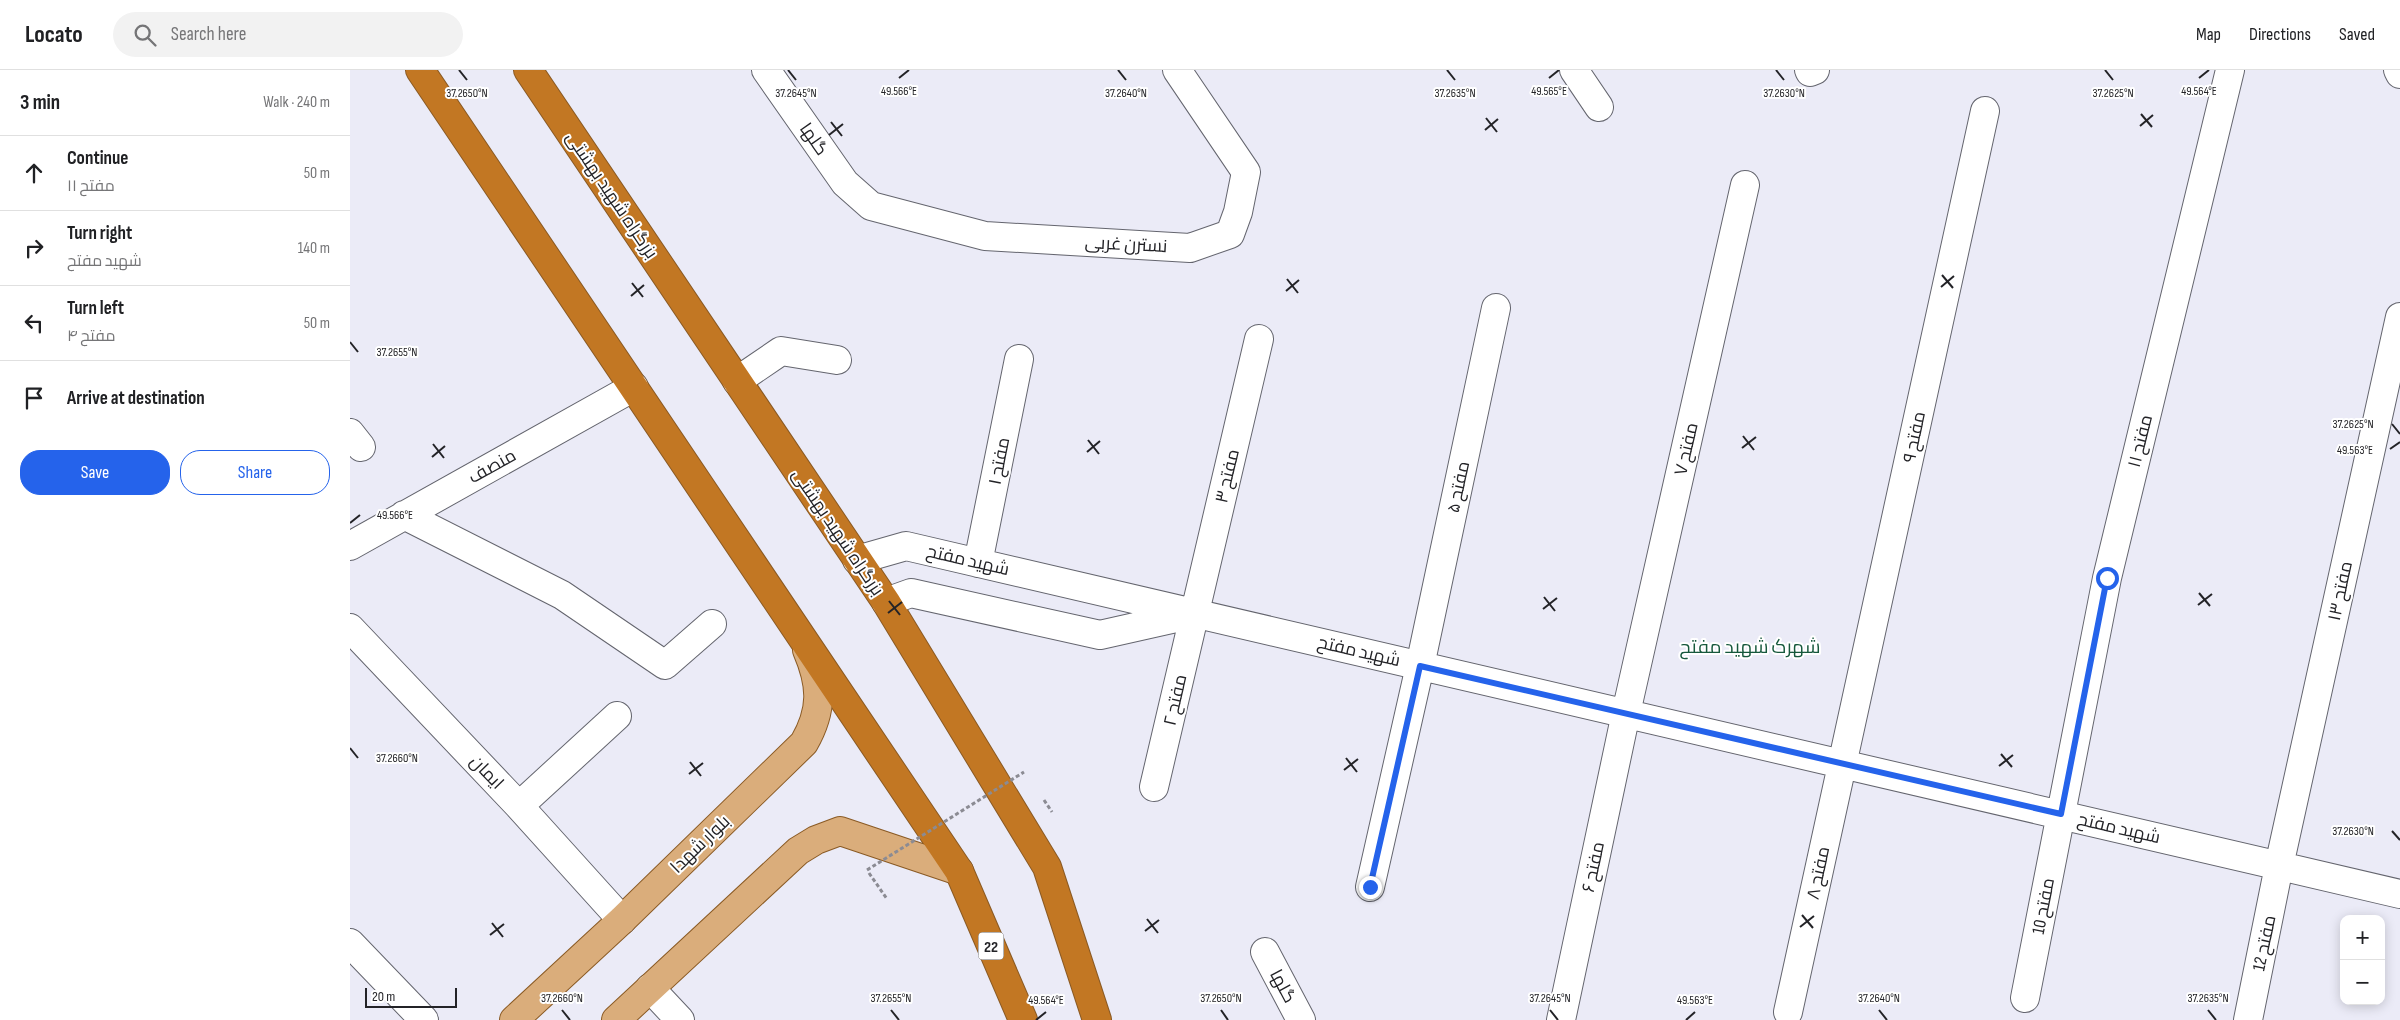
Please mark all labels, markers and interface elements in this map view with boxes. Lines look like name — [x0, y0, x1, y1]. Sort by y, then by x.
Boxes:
search box — [113, 12, 463, 57]
text: Locato — [25, 20, 83, 49]
icon: search — [131, 21, 159, 49]
text: Search here — [171, 23, 246, 46]
text: Map — [2196, 24, 2221, 45]
text: Directions — [2249, 24, 2311, 45]
text: Saved — [2339, 24, 2375, 45]
text: 49.566°E — [881, 84, 917, 99]
text: 49.565°E — [1531, 84, 1567, 99]
text: 49.564°E — [2181, 84, 2217, 99]
text: 37.2650°N — [446, 86, 488, 101]
text: 37.2645°N — [775, 86, 817, 101]
text: 37.2640°N — [1105, 86, 1147, 101]
text: 37.2635°N — [1434, 86, 1476, 101]
text: 37.2630°N — [1763, 86, 1805, 101]
text: 37.2625°N — [2092, 86, 2134, 101]
text: 3 min — [20, 90, 60, 115]
text: Walk · 240 m — [263, 93, 330, 112]
street label: گلها — [795, 119, 832, 160]
street label: بزرگراه شهید بهشتی — [561, 128, 662, 263]
text: Continue — [67, 147, 128, 170]
icon: ahead — [20, 159, 48, 187]
text: 50 m — [304, 164, 330, 183]
text: مفتح ۱۱ — [67, 177, 115, 196]
text: Turn right — [67, 222, 132, 245]
street label: نسترن غربی — [1084, 232, 1168, 257]
icon: right — [20, 234, 48, 262]
text: 140 m — [298, 239, 330, 258]
text: شهید مفتح — [67, 252, 142, 271]
text: Turn left — [67, 297, 124, 320]
icon: left — [20, 309, 48, 337]
text: 50 m — [304, 314, 330, 333]
text: مفتح ۴ — [67, 327, 115, 346]
text: 37.2655°N — [377, 345, 417, 360]
icon: arrive — [20, 384, 48, 412]
text: Arrive at destination — [67, 387, 205, 410]
street label: مفتح ۹ — [1899, 410, 1931, 465]
street label: مفتح ۱۱ — [2124, 413, 2158, 470]
text: 37.2625°N — [2332, 417, 2374, 432]
street label: مفتح ۷ — [1670, 421, 1704, 478]
street label: مفتح ۱ — [985, 435, 1015, 487]
text: 49.563°E — [2337, 443, 2373, 458]
street label: منصف — [465, 445, 520, 488]
street label: مفتح ۳ — [1211, 447, 1245, 505]
button: Save — [20, 450, 170, 495]
button: Share — [180, 450, 330, 495]
street label: مفتح ۵ — [1443, 459, 1475, 515]
street label: بزرگراه شهید بهشتی — [787, 465, 888, 600]
text: 49.566°E — [377, 508, 413, 523]
street label: شهید مفتح — [924, 541, 1011, 581]
street label: مفتح ۱۳ — [2324, 559, 2358, 623]
route start — [2096, 567, 2119, 590]
street label: شهید مفتح — [1315, 632, 1402, 672]
district label: شهرک شهید مفتح — [1680, 636, 1820, 660]
street label: مفتح ۲ — [1159, 672, 1193, 728]
text: 37.2660°N — [376, 751, 418, 766]
street label: ایمان — [466, 751, 508, 794]
street label: شهید مفتح — [2075, 809, 2162, 849]
street label: بلوار شهدا — [666, 811, 734, 878]
text: 37.2630°N — [2332, 824, 2374, 839]
street label: مفتح ۶ — [1578, 840, 1610, 895]
street label: مفتح ۸ — [1803, 845, 1835, 902]
route end — [1359, 876, 1382, 899]
street label: مفتح 10 — [2028, 876, 2060, 936]
street label: مفتح 12 — [2248, 913, 2282, 973]
map controls — [2340, 915, 2385, 1005]
button: + — [2340, 915, 2385, 960]
road number: 22 — [978, 932, 1004, 959]
button: − — [2340, 960, 2385, 1005]
street label: گلها — [1265, 966, 1300, 1007]
scale bar — [365, 985, 458, 1008]
text: 20 m — [372, 988, 395, 1005]
text: 37.2660°N — [541, 991, 583, 1006]
text: 37.2655°N — [871, 991, 911, 1006]
text: 37.2650°N — [1200, 991, 1242, 1006]
text: 37.2645°N — [1529, 991, 1571, 1006]
text: 37.2640°N — [1858, 991, 1900, 1006]
text: 37.2635°N — [2187, 991, 2229, 1006]
text: 49.564°E — [1028, 993, 1064, 1008]
text: 49.563°E — [1677, 993, 1713, 1008]

